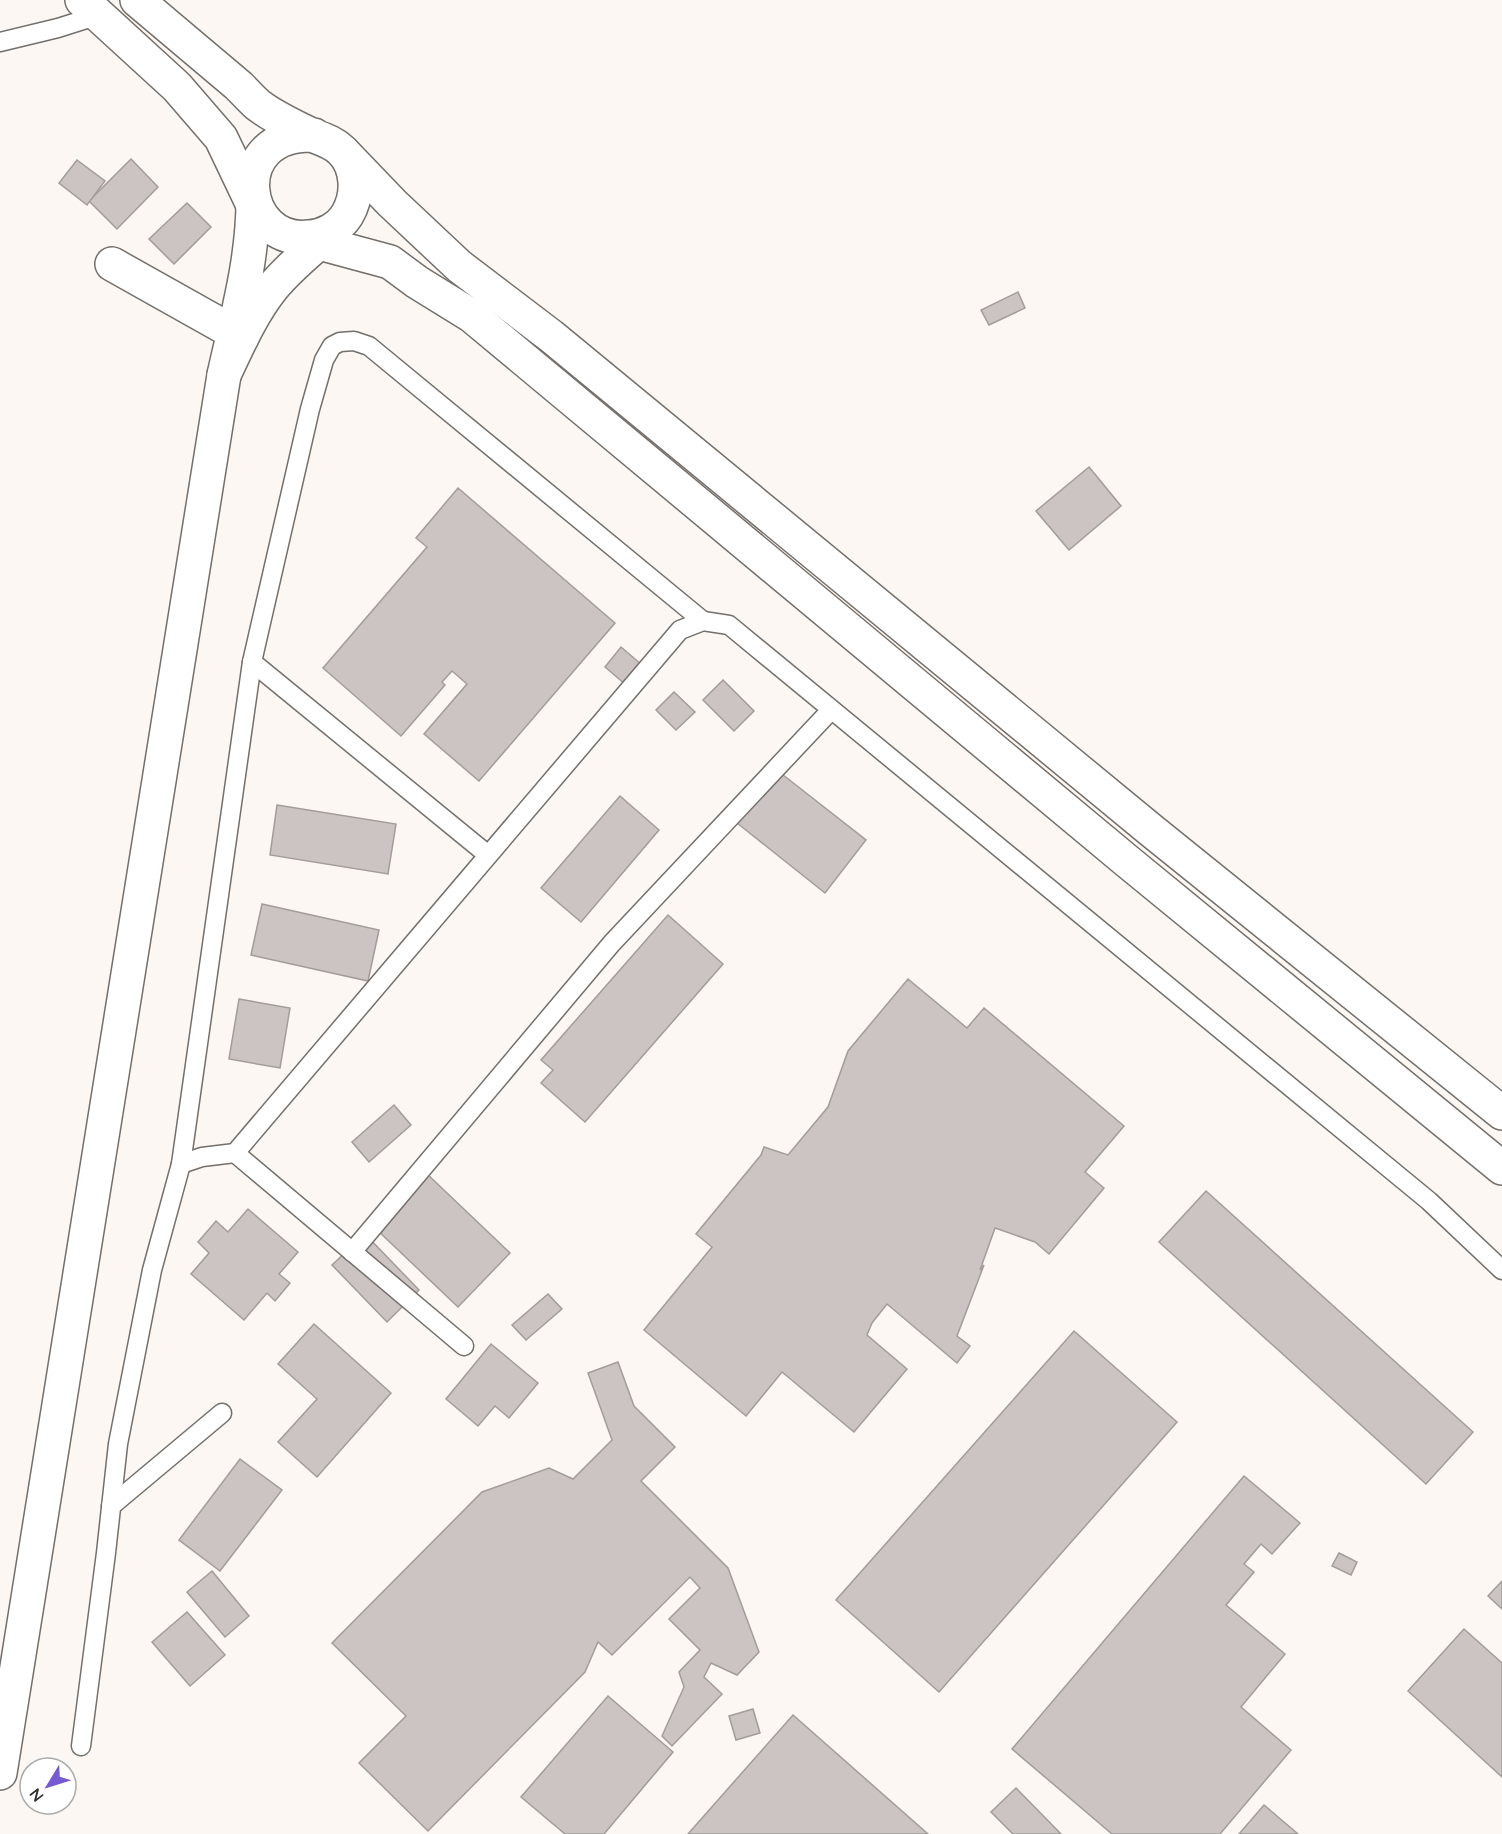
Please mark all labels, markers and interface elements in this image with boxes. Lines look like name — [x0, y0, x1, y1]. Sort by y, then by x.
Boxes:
north arrow — [18, 1756, 78, 1816]
text: N — [25, 1784, 48, 1806]

